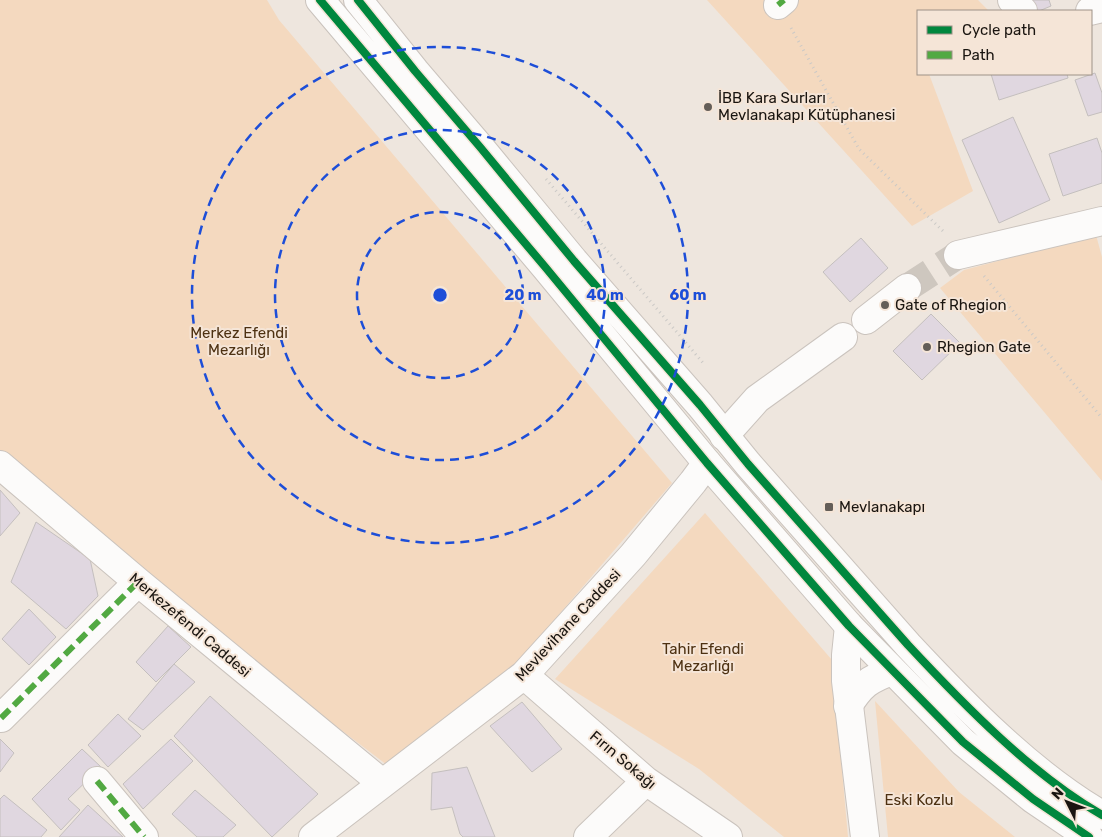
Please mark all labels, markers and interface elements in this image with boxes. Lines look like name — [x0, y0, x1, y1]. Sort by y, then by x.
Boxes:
legend — [917, 10, 1092, 75]
text: Cycle path — [962, 21, 1036, 39]
text: Path — [962, 46, 995, 64]
place label: İBB Kara Surları Mevlanakapı Kütüphanesi — [718, 89, 896, 124]
marker: İBB Kara Surları Mevlanakapı Kütüphanesi — [702, 101, 714, 113]
centre of rings — [431, 286, 449, 304]
text: 20 m — [505, 286, 541, 304]
text: 40 m — [586, 286, 624, 304]
text: 60 m — [670, 286, 706, 304]
place label: Gate of Rhegion — [895, 296, 1007, 314]
marker: Gate of Rhegion — [879, 299, 891, 311]
park label: Merkez Efendi Mezarlığı — [190, 324, 288, 359]
place label: Rhegion Gate — [937, 338, 1031, 356]
marker: Rhegion Gate — [921, 341, 933, 353]
place label: Mevlanakapı — [839, 498, 925, 516]
marker: Mevlanakapı — [823, 501, 835, 513]
street label: Mevlevihane Caddesi — [511, 565, 625, 685]
street label: Merkezefendi Caddesi — [126, 569, 254, 681]
park label: Tahir Efendi Mezarlığı — [662, 640, 744, 675]
street label: Fırın Sokağı — [586, 727, 660, 793]
north arrow — [1042, 777, 1092, 827]
text: N — [1048, 784, 1067, 803]
park label: Eski Kozlu — [884, 791, 954, 809]

